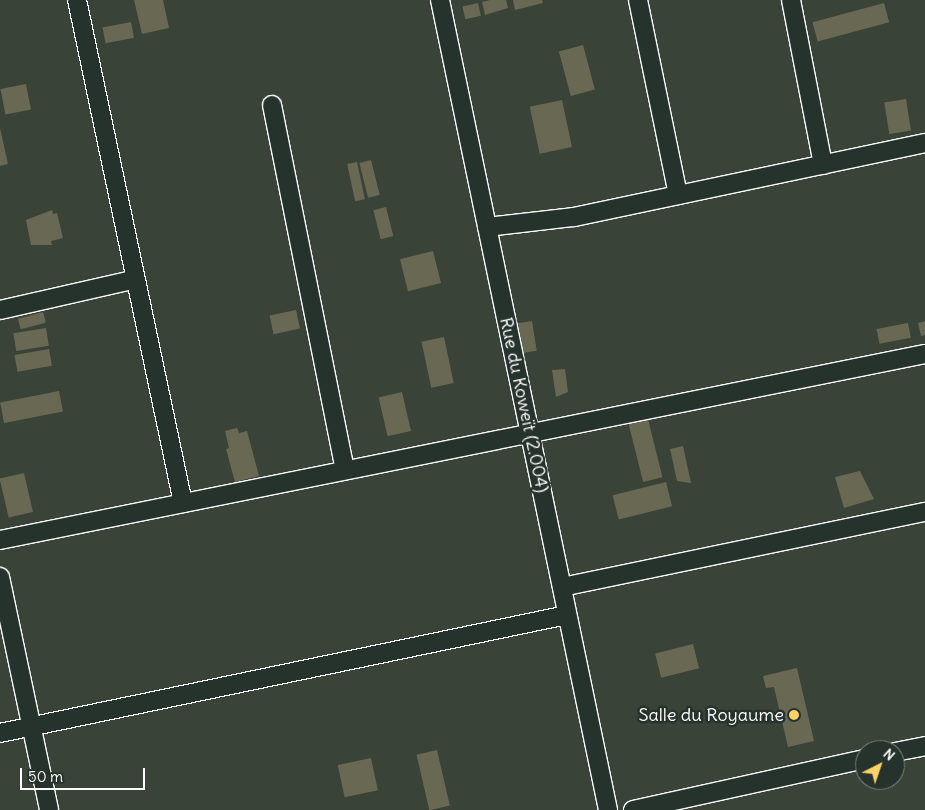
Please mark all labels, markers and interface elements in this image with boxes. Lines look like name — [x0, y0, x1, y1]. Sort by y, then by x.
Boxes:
street label: Rue du Koweït (2.004) — [495, 315, 553, 495]
place label: Salle du Royaume — [638, 704, 784, 726]
marker: Salle du Royaume — [788, 709, 800, 721]
north arrow — [855, 740, 905, 790]
text: N — [880, 744, 899, 764]
scale bar — [22, 758, 148, 790]
text: 50 m — [28, 767, 63, 786]

